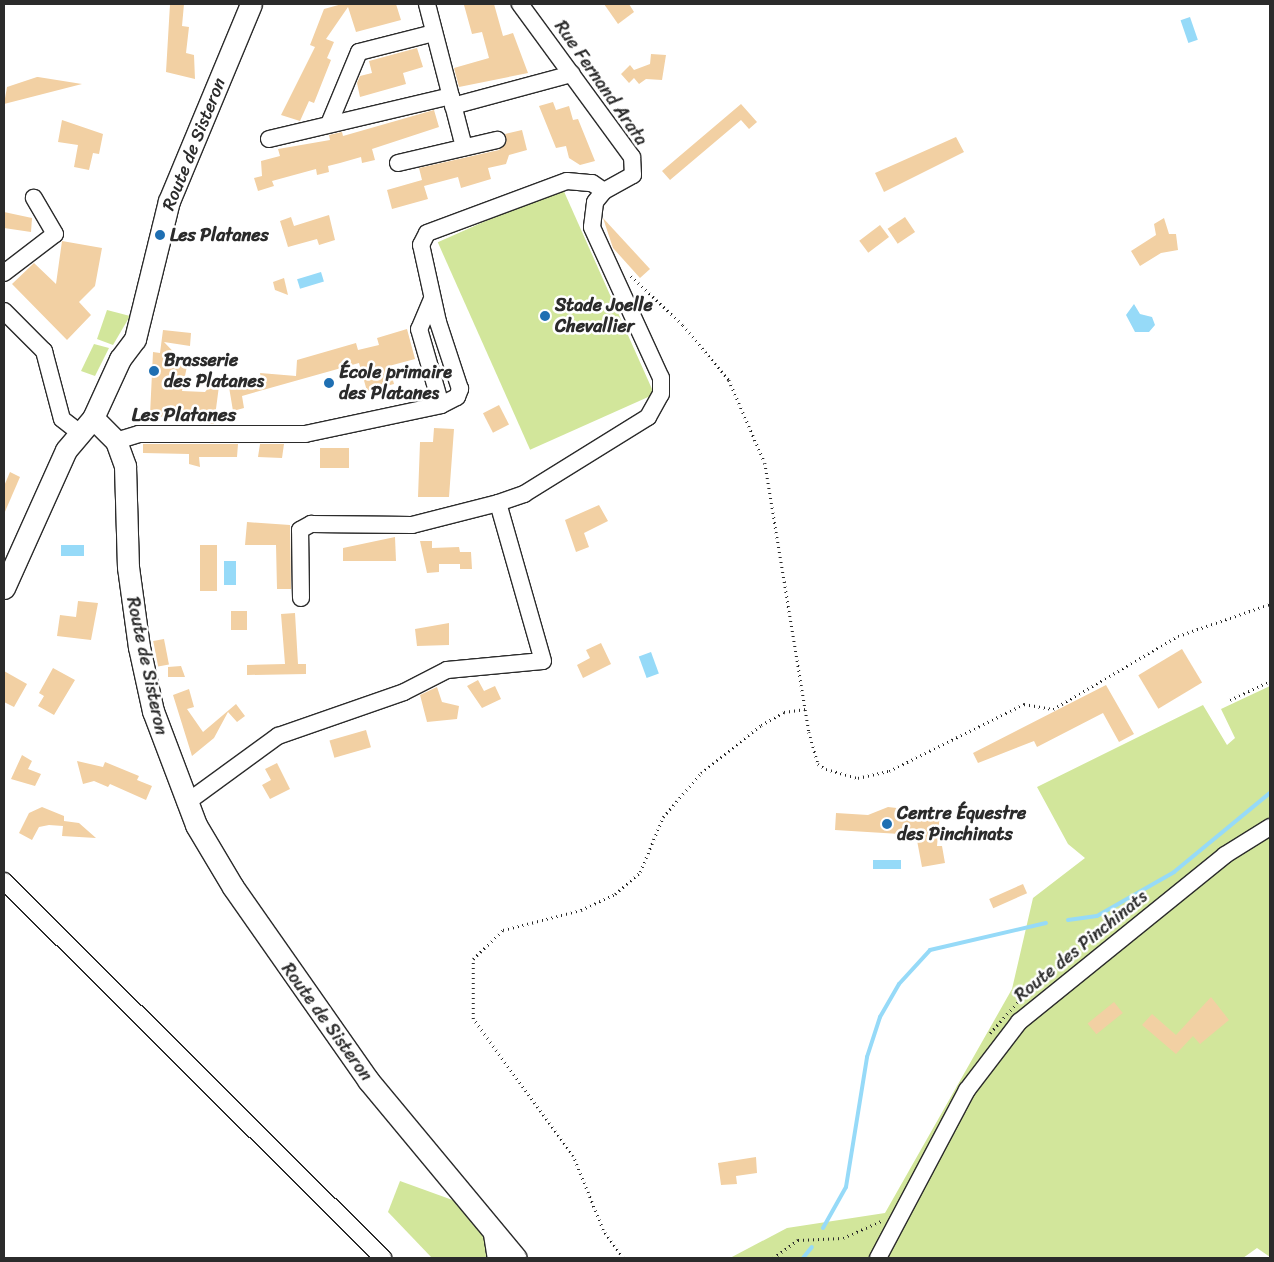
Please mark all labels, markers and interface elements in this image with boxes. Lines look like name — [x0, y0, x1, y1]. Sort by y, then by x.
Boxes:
street label: Rue Fernand Arata — [549, 16, 653, 150]
street label: Route de Sisteron — [157, 74, 231, 214]
place label: Les Platanes — [170, 224, 269, 246]
marker: Les Platanes — [154, 229, 166, 241]
place label: Stade Joelle Chevallier — [555, 295, 652, 338]
marker: Stade Joelle Chevallier — [539, 310, 551, 322]
place label: Brasserie des Platanes — [164, 350, 264, 392]
place label: École primaire des Platanes — [339, 362, 452, 404]
marker: Brasserie des Platanes — [148, 365, 160, 377]
marker: École primaire des Platanes — [323, 377, 335, 389]
district label: Les Platanes — [132, 404, 236, 426]
street label: Route de Sisteron — [122, 594, 172, 738]
place label: Centre Équestre des Pinchinats — [897, 803, 1026, 846]
marker: Centre Équestre des Pinchinats — [881, 818, 893, 830]
street label: Route des Pinchinats — [1010, 885, 1152, 1007]
street label: Route de Sisteron — [277, 958, 377, 1086]

